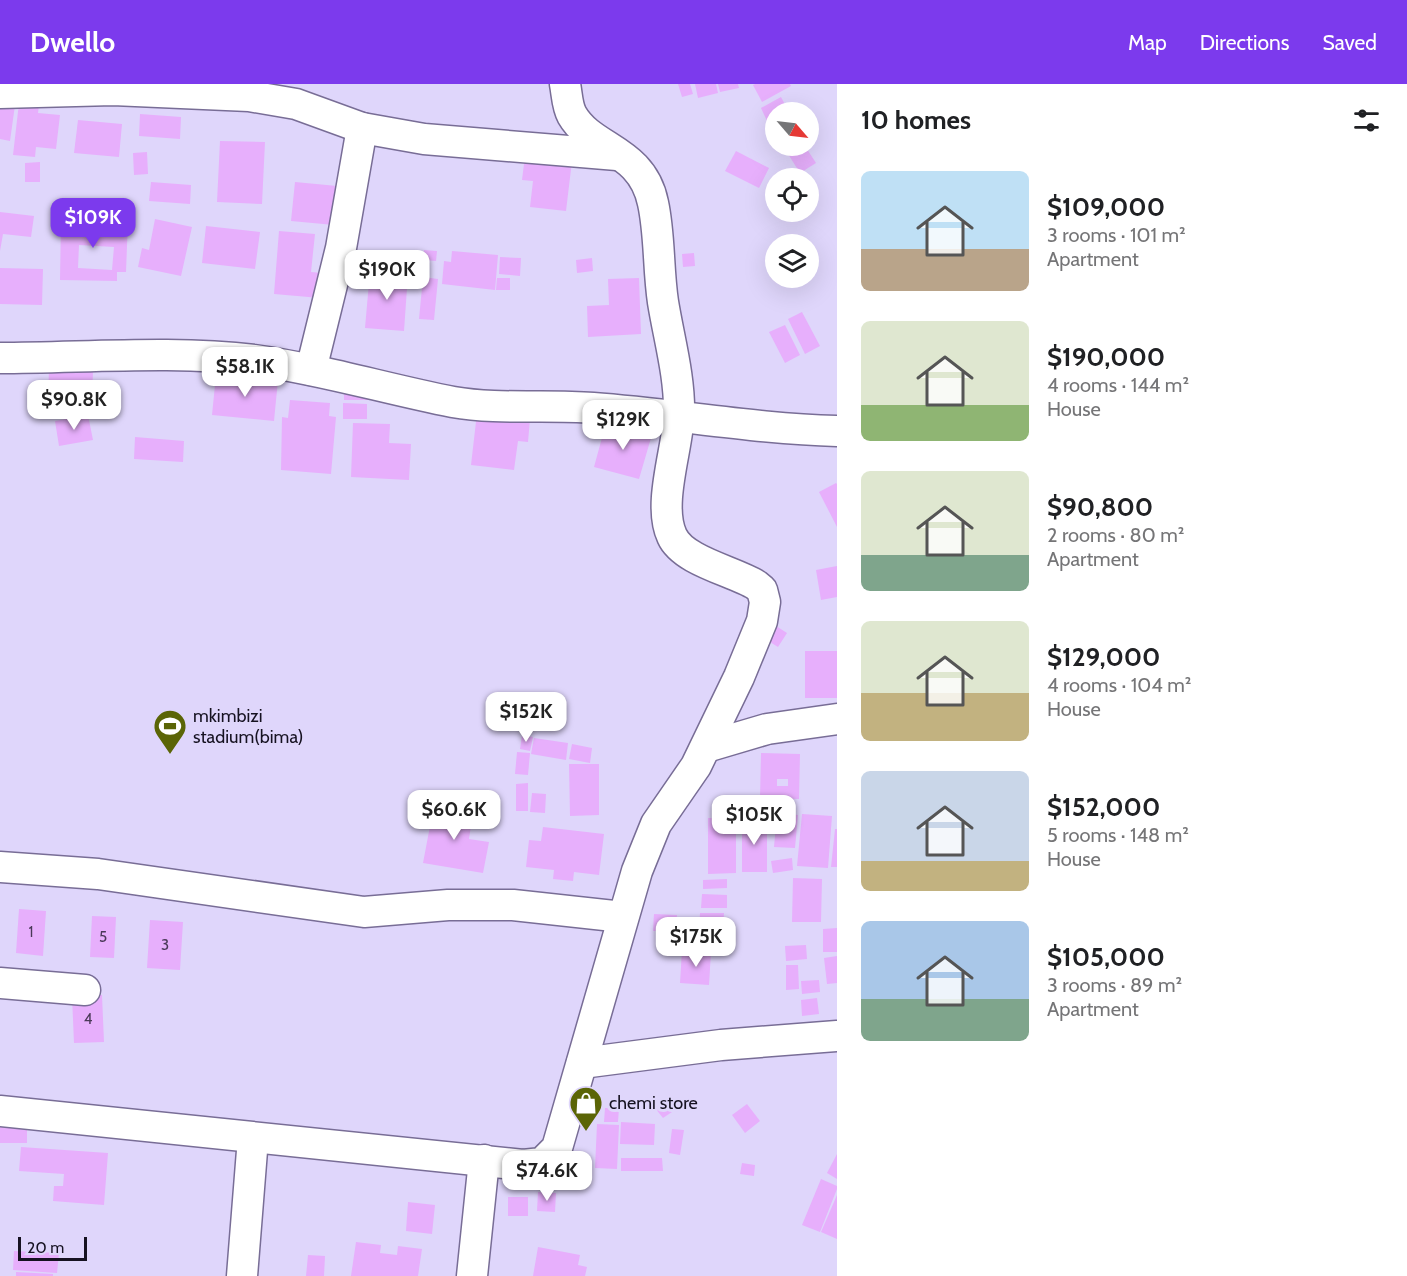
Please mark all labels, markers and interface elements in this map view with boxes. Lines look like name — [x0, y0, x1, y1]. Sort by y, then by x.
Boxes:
text: Dwello — [30, 25, 115, 59]
text: Map — [1128, 30, 1167, 55]
text: Directions — [1200, 30, 1289, 55]
text: Saved — [1322, 30, 1377, 55]
north arrow — [765, 102, 819, 156]
map controls — [765, 102, 819, 288]
text: 10 homes — [861, 104, 971, 136]
icon: filters — [1350, 104, 1383, 137]
button: locate — [765, 168, 819, 222]
text: $109,000 — [1047, 191, 1165, 223]
icon: home — [909, 195, 981, 267]
pin: $109K — [51, 198, 135, 249]
text: $109K — [65, 205, 121, 229]
text: 3 rooms · 101 m² — [1047, 223, 1186, 247]
button: layers — [765, 234, 819, 288]
text: Apartment — [1047, 247, 1139, 271]
pin: $190K — [345, 250, 429, 301]
text: $190K — [359, 257, 415, 281]
text: $190,000 — [1047, 341, 1165, 373]
icon: home — [909, 345, 981, 417]
pin: $58.1K — [196, 347, 294, 398]
text: $58.1K — [216, 354, 274, 378]
text: 4 rooms · 144 m² — [1047, 373, 1189, 397]
pin: $90.8K — [25, 380, 123, 431]
text: $90.8K — [41, 387, 107, 411]
text: House — [1047, 397, 1101, 421]
pin: $129K — [581, 400, 665, 451]
text: $129K — [596, 407, 650, 431]
text: $90,800 — [1047, 491, 1153, 523]
icon: home — [909, 495, 981, 567]
text: 2 rooms · 80 m² — [1047, 523, 1184, 547]
text: Apartment — [1047, 547, 1139, 571]
text: $129,000 — [1047, 641, 1160, 673]
icon: home — [909, 645, 981, 717]
text: 4 rooms · 104 m² — [1047, 673, 1191, 697]
pin: $152K — [484, 692, 568, 743]
text: House — [1047, 697, 1101, 721]
text: $152K — [500, 699, 552, 723]
place label: mkimbizi stadium(bima) — [193, 705, 304, 748]
sports icon: mkimbizi stadium(bima) — [152, 708, 188, 755]
pin: $60.6K — [405, 790, 503, 841]
text: $152,000 — [1047, 791, 1160, 823]
pin: $105K — [712, 795, 796, 846]
icon: home — [909, 795, 981, 867]
text: $60.6K — [422, 797, 486, 821]
text: $105K — [726, 802, 782, 826]
text: 5 rooms · 148 m² — [1047, 823, 1189, 847]
text: House — [1047, 847, 1101, 871]
pin: $175K — [654, 917, 738, 968]
house number: 1 — [29, 923, 33, 941]
text: $175K — [670, 924, 722, 948]
house number: 5 — [99, 928, 107, 946]
house number: 3 — [161, 936, 169, 954]
text: $105,000 — [1047, 941, 1165, 973]
icon: home — [909, 945, 981, 1017]
text: 3 rooms · 89 m² — [1047, 973, 1182, 997]
text: Apartment — [1047, 997, 1139, 1021]
house number: 4 — [84, 1010, 93, 1028]
shop icon: chemi store — [568, 1085, 604, 1132]
place label: chemi store — [609, 1092, 698, 1114]
pin: $74.6K — [498, 1151, 596, 1202]
text: $74.6K — [516, 1158, 578, 1182]
scale bar — [18, 1234, 87, 1262]
text: 20 m — [27, 1238, 64, 1257]

